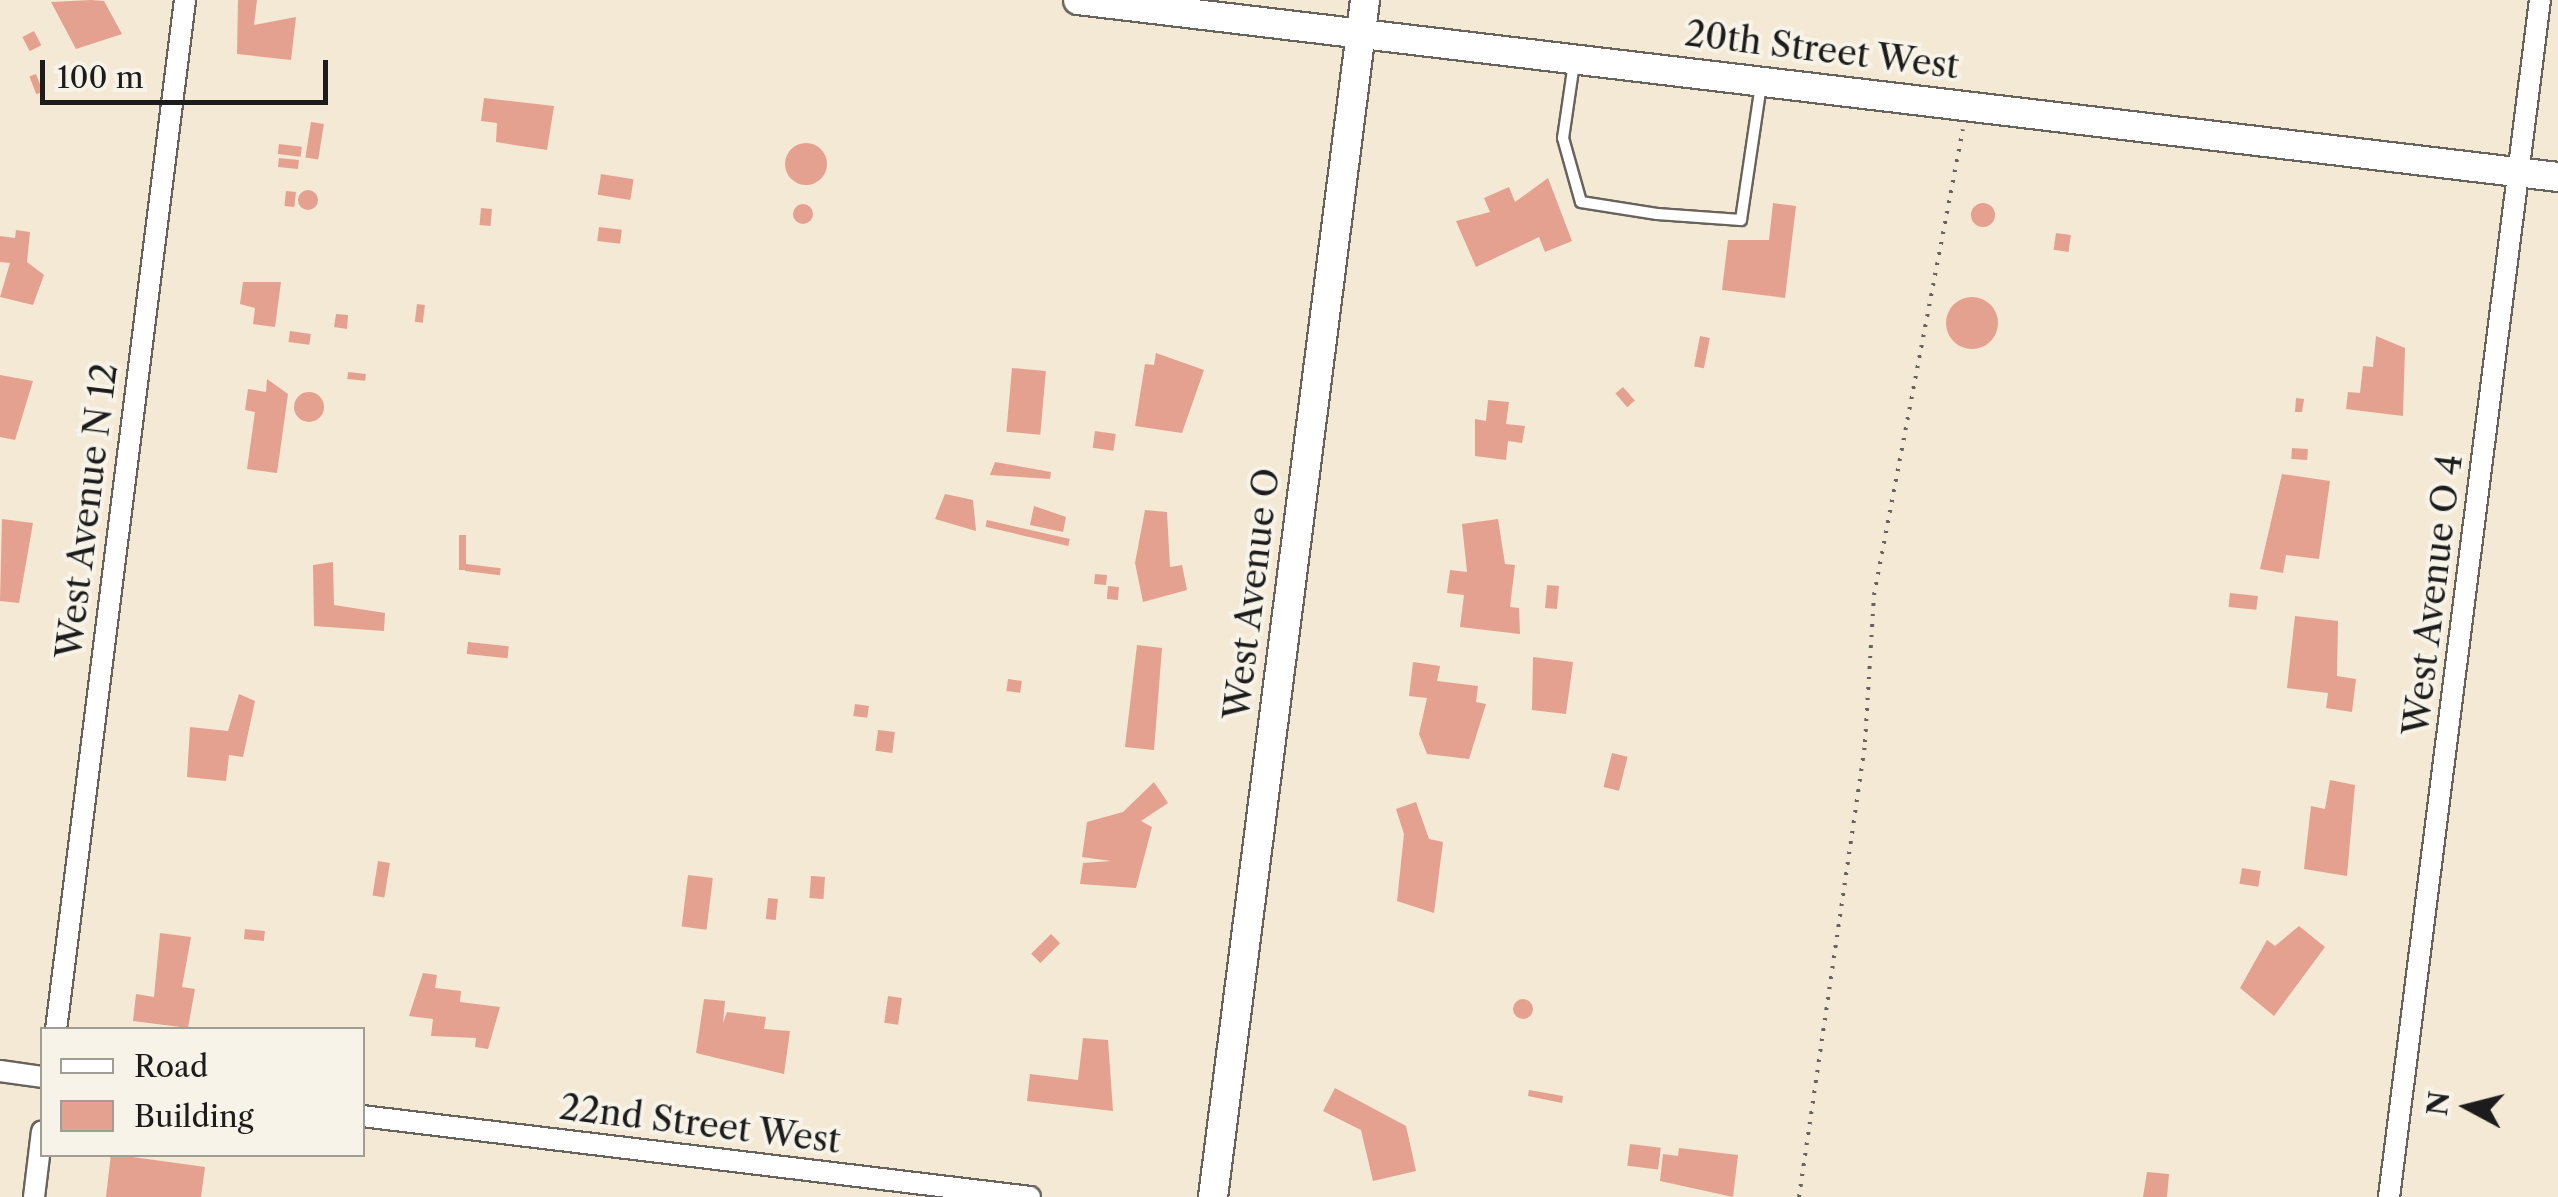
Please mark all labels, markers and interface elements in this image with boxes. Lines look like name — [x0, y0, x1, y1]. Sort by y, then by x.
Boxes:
street label: 20th Street West — [1682, 12, 1962, 88]
scale bar — [45, 40, 332, 102]
text: 100 m — [57, 59, 144, 96]
street label: West Avenue N 12 — [48, 360, 126, 662]
street label: West Avenue O 4 — [2395, 451, 2471, 739]
street label: West Avenue O — [1216, 465, 1288, 723]
legend — [40, 1027, 365, 1157]
text: Road — [134, 1048, 208, 1085]
north arrow — [2418, 1057, 2518, 1157]
street label: 22nd Street West — [557, 1086, 843, 1162]
text: N — [2420, 1089, 2457, 1117]
text: Building — [134, 1098, 254, 1135]

